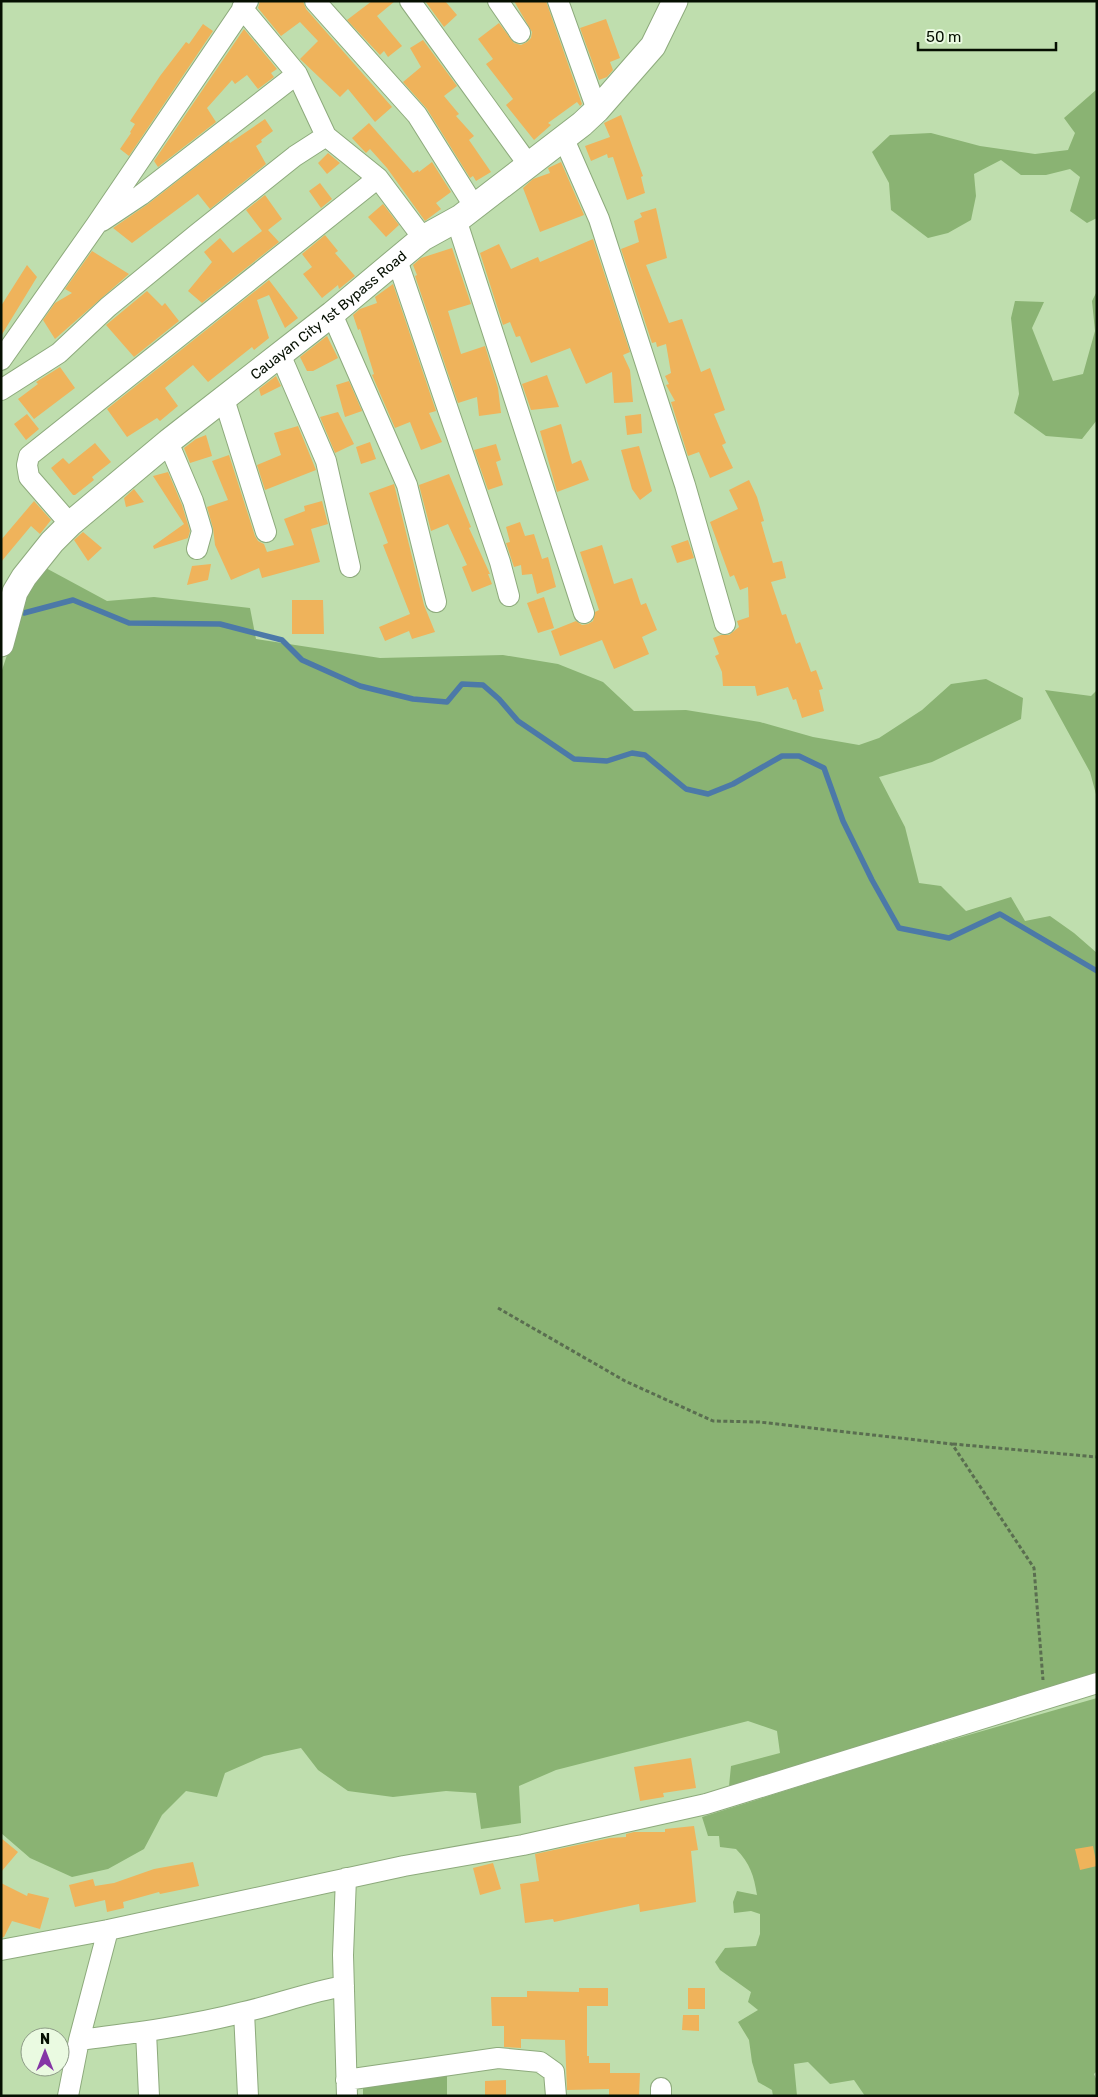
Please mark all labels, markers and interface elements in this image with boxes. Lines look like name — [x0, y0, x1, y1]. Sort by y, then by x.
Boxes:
scale bar — [918, 20, 1056, 52]
text: 50 m — [926, 28, 961, 46]
street label: Cauayan City 1st Bypass Road — [247, 247, 410, 383]
north arrow — [20, 2027, 70, 2077]
text: N — [40, 2031, 50, 2048]

